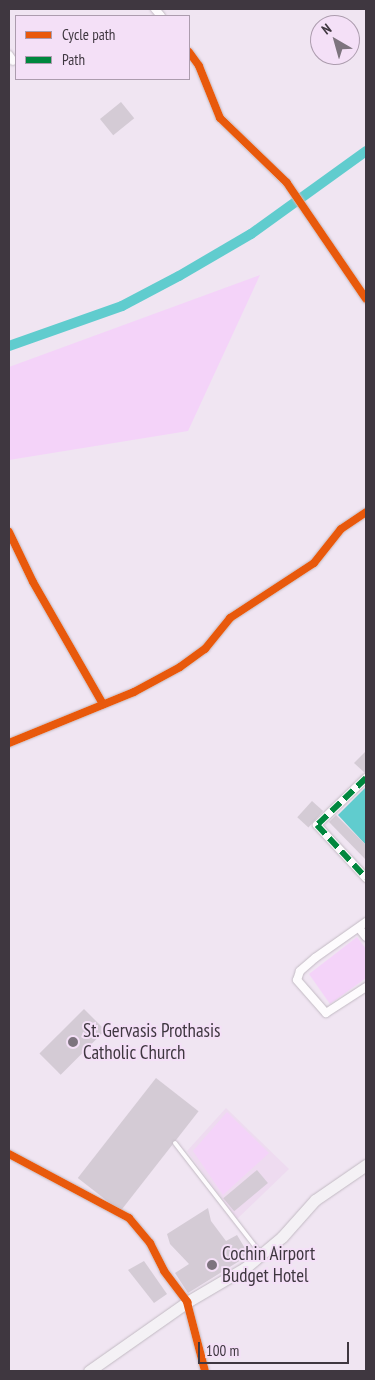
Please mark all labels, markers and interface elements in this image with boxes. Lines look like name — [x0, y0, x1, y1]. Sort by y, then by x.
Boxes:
legend — [15, 15, 190, 80]
north arrow — [310, 15, 360, 65]
text: N — [318, 20, 335, 38]
text: Cycle path — [62, 25, 115, 44]
text: Path — [62, 50, 85, 69]
place label: St. Gervasis Prothasis Catholic Church — [83, 1020, 222, 1064]
marker: St. Gervasis Prothasis Catholic Church — [67, 1036, 79, 1048]
place label: Cochin Airport Budget Hotel — [222, 1243, 316, 1287]
marker: Cochin Airport Budget Hotel — [206, 1259, 218, 1271]
scale bar — [200, 1332, 351, 1364]
text: 100 m — [206, 1341, 239, 1360]

